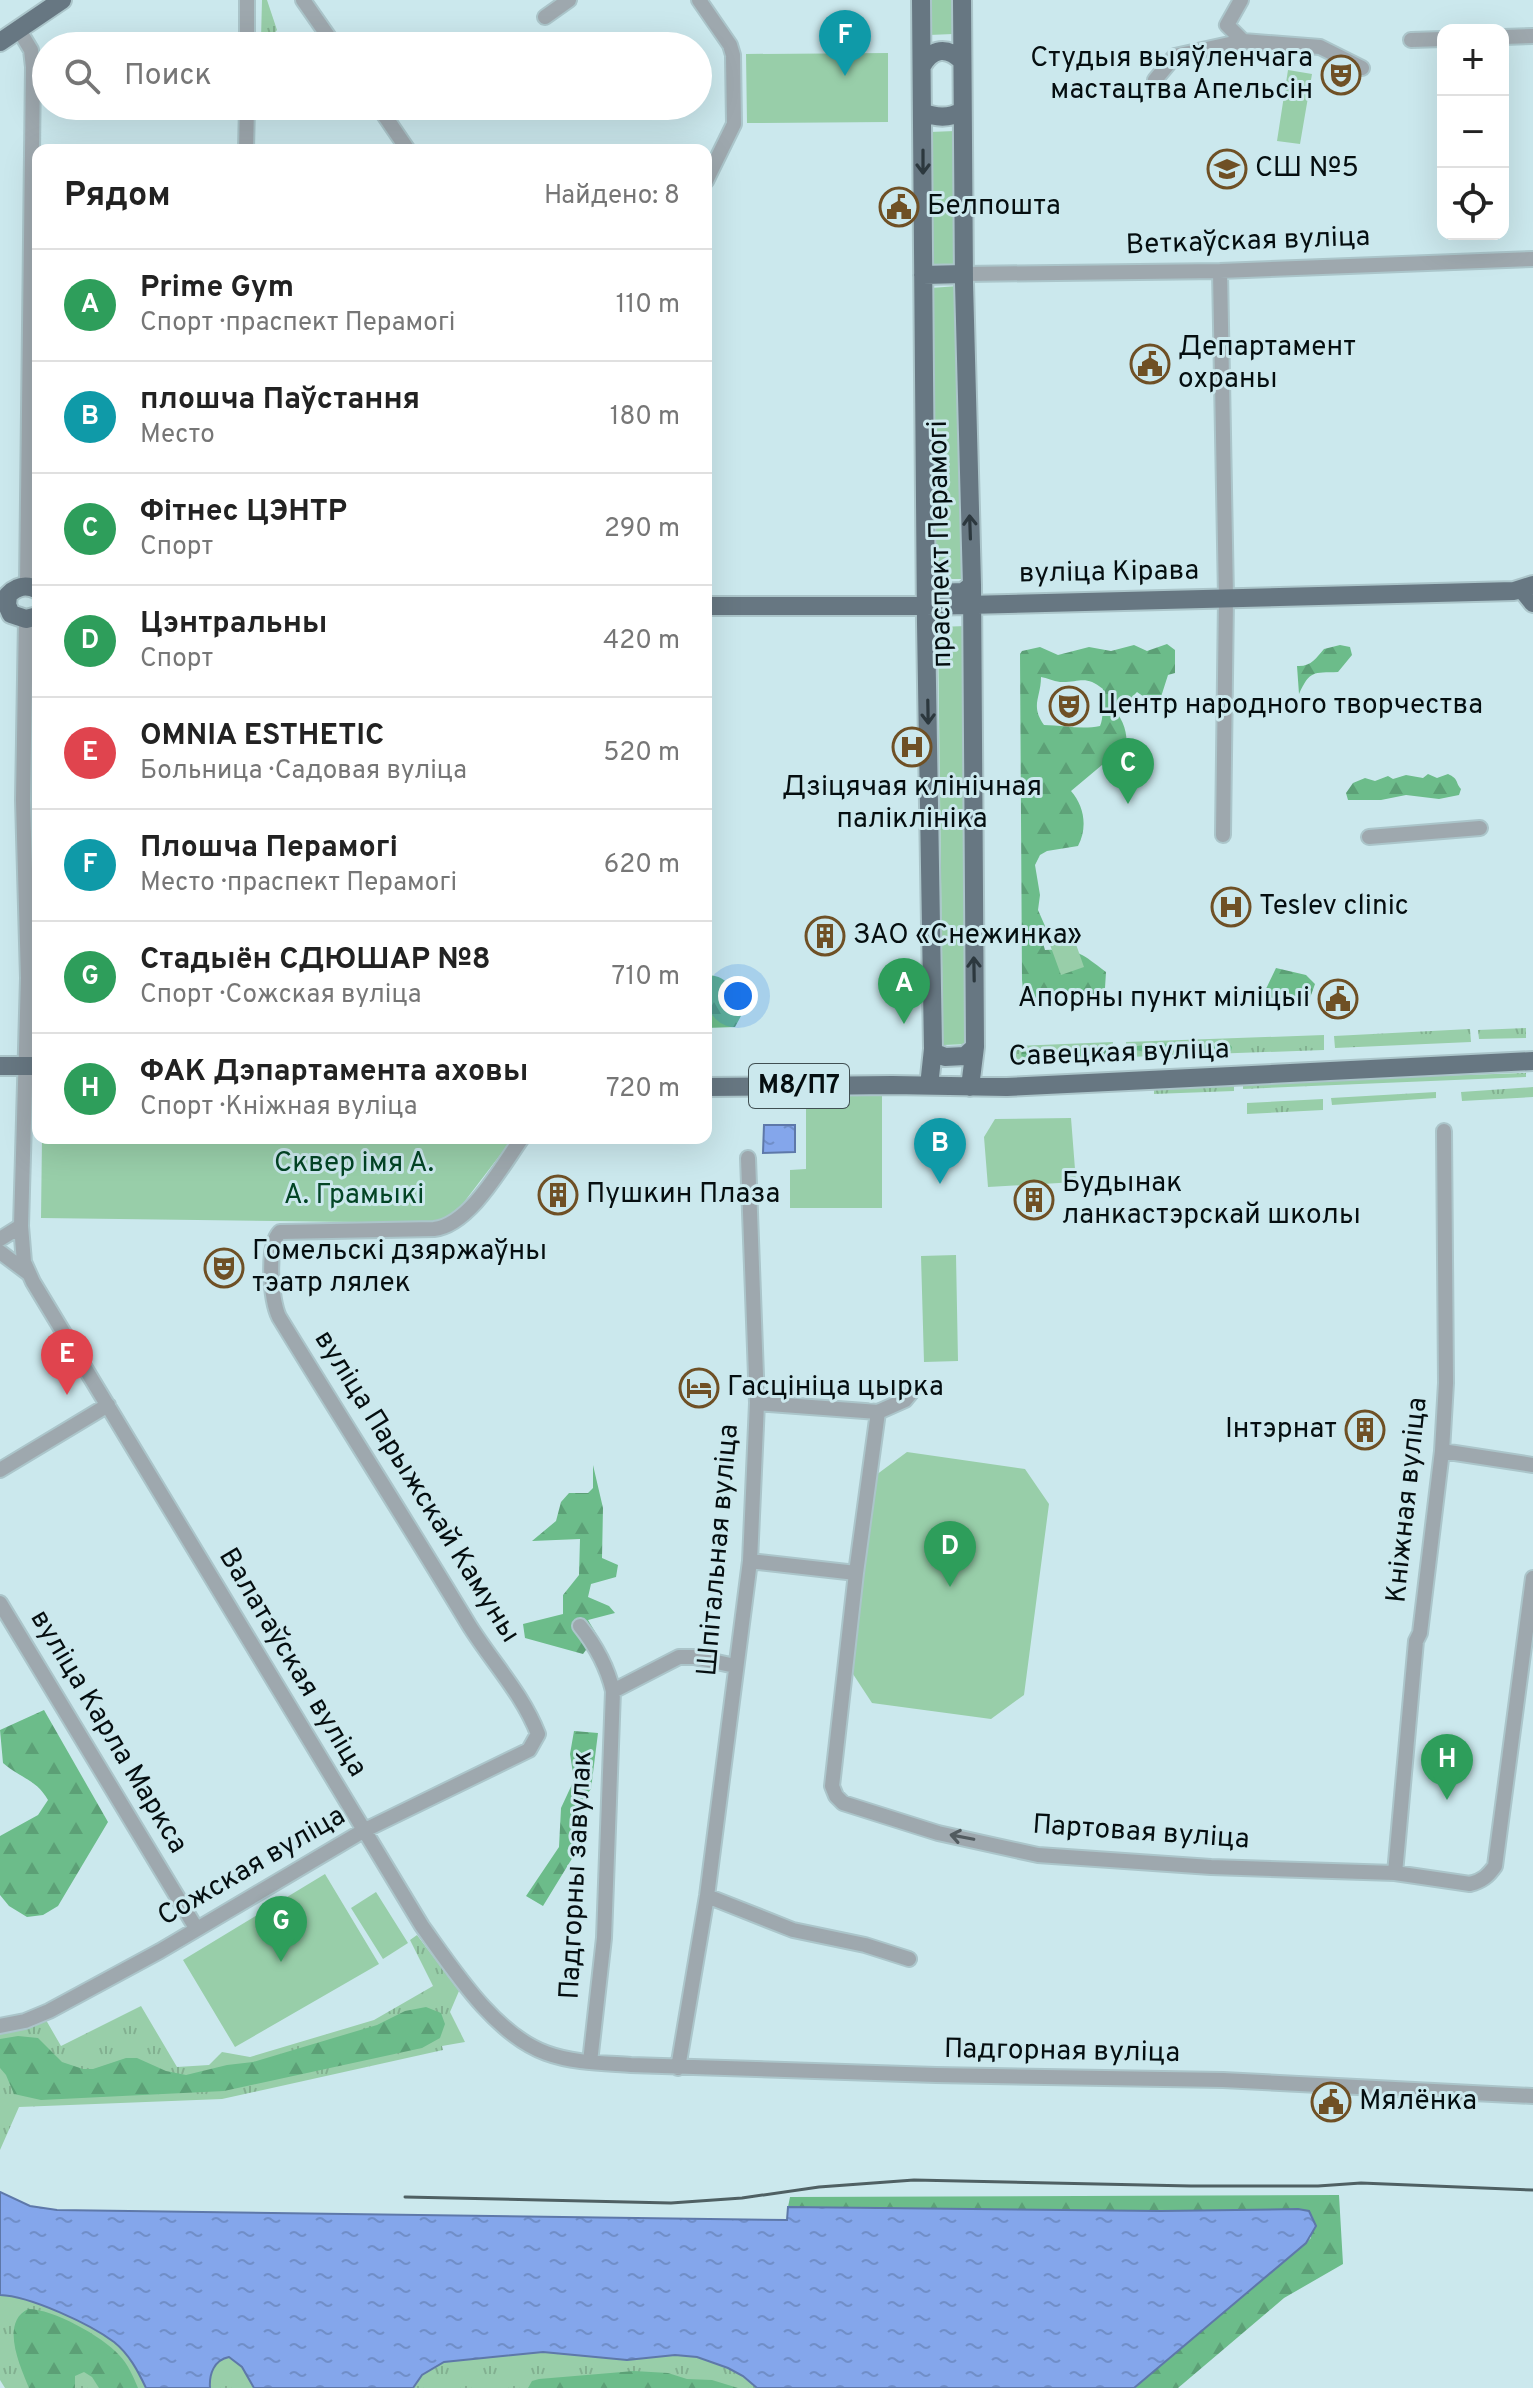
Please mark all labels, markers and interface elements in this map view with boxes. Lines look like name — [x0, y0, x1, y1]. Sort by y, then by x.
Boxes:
pin: F — [819, 10, 871, 76]
map controls — [1437, 24, 1509, 240]
button: + — [1437, 24, 1509, 96]
search box — [32, 32, 712, 120]
place label: Студыя выяўленчага мастацтва Апельсін — [1030, 41, 1313, 109]
icon: search — [60, 54, 104, 98]
theatre icon: Студыя выяўленчага мастацтва Апельсін — [1320, 54, 1362, 96]
text: Поиск — [124, 58, 212, 95]
button: − — [1437, 96, 1509, 168]
one-way arrow — [915, 148, 931, 175]
school or university icon: СШ №5 — [1206, 148, 1248, 190]
place label: СШ №5 — [1255, 151, 1359, 187]
button: locate — [1437, 168, 1509, 240]
text: Рядом — [64, 175, 171, 218]
text: Найдено: 8 — [544, 180, 680, 213]
public building icon: Белпошта — [878, 186, 920, 228]
place label: Белпошта — [927, 189, 1061, 225]
street label: Веткаўская вуліца — [1125, 220, 1371, 264]
text: Prime Gym — [140, 270, 294, 307]
text: A — [81, 289, 99, 322]
text: 110 m — [616, 289, 680, 322]
text: Спорт · праспект Перамогі — [140, 307, 455, 340]
place label: Департамент охраны — [1178, 330, 1356, 398]
public building icon: Департамент охраны — [1129, 343, 1171, 385]
text: плошча Паўстання — [140, 382, 420, 419]
text: B — [81, 401, 99, 434]
text: 180 m — [610, 401, 680, 434]
text: Место — [140, 419, 215, 452]
street label: праспект Перамогі — [921, 420, 961, 668]
text: Фітнес ЦЭНТР — [140, 494, 347, 531]
text: C — [82, 513, 98, 546]
text: 290 m — [604, 513, 680, 546]
one-way arrow — [962, 514, 977, 541]
text: Спорт — [140, 531, 213, 564]
street label: вуліца Кірава — [1019, 553, 1199, 593]
text: Цэнтральны — [140, 606, 327, 643]
text: D — [81, 625, 99, 658]
text: 420 m — [603, 625, 680, 658]
text: Спорт — [140, 643, 213, 676]
theatre icon: Центр народного творчества — [1048, 685, 1090, 727]
place label: Центр народного творчества — [1097, 688, 1483, 724]
one-way arrow — [920, 698, 935, 725]
text: OMNIA ESTHETIC — [140, 718, 384, 755]
hospital icon: Дзіцячая клінічная паліклініка — [891, 726, 933, 768]
text: E — [82, 737, 98, 770]
text: 520 m — [603, 737, 680, 770]
pin: C — [1102, 738, 1154, 804]
text: Больница · Садовая вуліца — [140, 755, 467, 788]
place label: Дзіцячая клінічная паліклініка — [782, 770, 1042, 838]
text: Плошча Перамогі — [140, 830, 398, 867]
text: F — [83, 849, 97, 882]
text: 620 m — [604, 849, 680, 882]
text: Место · праспект Перамогі — [140, 867, 457, 900]
hospital icon: Teslev clinic — [1210, 886, 1252, 928]
place label: Teslev clinic — [1259, 889, 1409, 925]
building icon: ЗАО «Снежинка» — [804, 915, 846, 957]
place label: ЗАО «Снежинка» — [853, 918, 1082, 954]
text: Стадыён СДЮШАР №8 — [140, 942, 491, 979]
one-way arrow — [966, 956, 982, 983]
pin: A — [878, 958, 930, 1024]
text: G — [81, 961, 99, 994]
text: 710 m — [611, 961, 680, 994]
your location — [718, 976, 758, 1016]
public building icon: Апорны пункт міліцыі — [1317, 978, 1359, 1020]
text: Спорт · Сожская вуліца — [140, 979, 422, 1012]
place label: Апорны пункт міліцыі — [1018, 981, 1310, 1017]
street label: Савецкая вуліца — [1008, 1032, 1230, 1076]
text: ФАК Дэпартамента аховы — [140, 1054, 528, 1091]
road number: М8/П7 — [749, 1064, 849, 1108]
text: H — [81, 1073, 99, 1106]
text: 720 m — [606, 1073, 680, 1106]
text: Спорт · Кніжная вуліца — [140, 1091, 417, 1124]
pin: B — [914, 1118, 966, 1184]
park label: Сквер імя А. А. Грамыкі — [274, 1146, 434, 1214]
place label: Будынак ланкастэрскай школы — [1062, 1166, 1361, 1234]
building icon: Пушкин Плаза — [537, 1174, 579, 1216]
place label: Пушкин Плаза — [586, 1177, 780, 1213]
building icon: Будынак ланкастэрскай школы — [1013, 1179, 1055, 1221]
place label: Гомельскі дзяржаўны тэатр лялек — [252, 1234, 547, 1302]
theatre icon: Гомельскі дзяржаўны тэатр лялек — [203, 1247, 245, 1289]
street label: вуліца Парыжскай Камуны — [305, 1324, 527, 1650]
pin: E — [41, 1329, 93, 1395]
hotel icon: Гасцініца цырка — [678, 1367, 720, 1409]
place label: Гасцініца цырка — [727, 1370, 944, 1406]
street label: Кніжная вуліца — [1379, 1395, 1437, 1605]
building icon: Інтэрнат — [1344, 1409, 1386, 1451]
place label: Інтэрнат — [1225, 1412, 1337, 1448]
street label: Шпітальная вуліца — [690, 1422, 748, 1678]
pin: D — [924, 1521, 976, 1587]
street label: Валатаўская вуліца — [209, 1542, 375, 1784]
street label: вуліца Карла Маркса — [21, 1604, 195, 1860]
pin: H — [1421, 1734, 1473, 1800]
street label: Падгорны завулак — [553, 1750, 601, 2000]
street label: Сожская вуліца — [152, 1799, 352, 1935]
street label: Партовая вуліца — [1031, 1807, 1251, 1859]
one-way arrow — [949, 1829, 975, 1844]
pin: G — [255, 1896, 307, 1962]
street label: Падгорная вуліца — [944, 2032, 1180, 2072]
public building icon: Мялёнка — [1310, 2081, 1352, 2123]
place label: Мялёнка — [1359, 2084, 1477, 2120]

